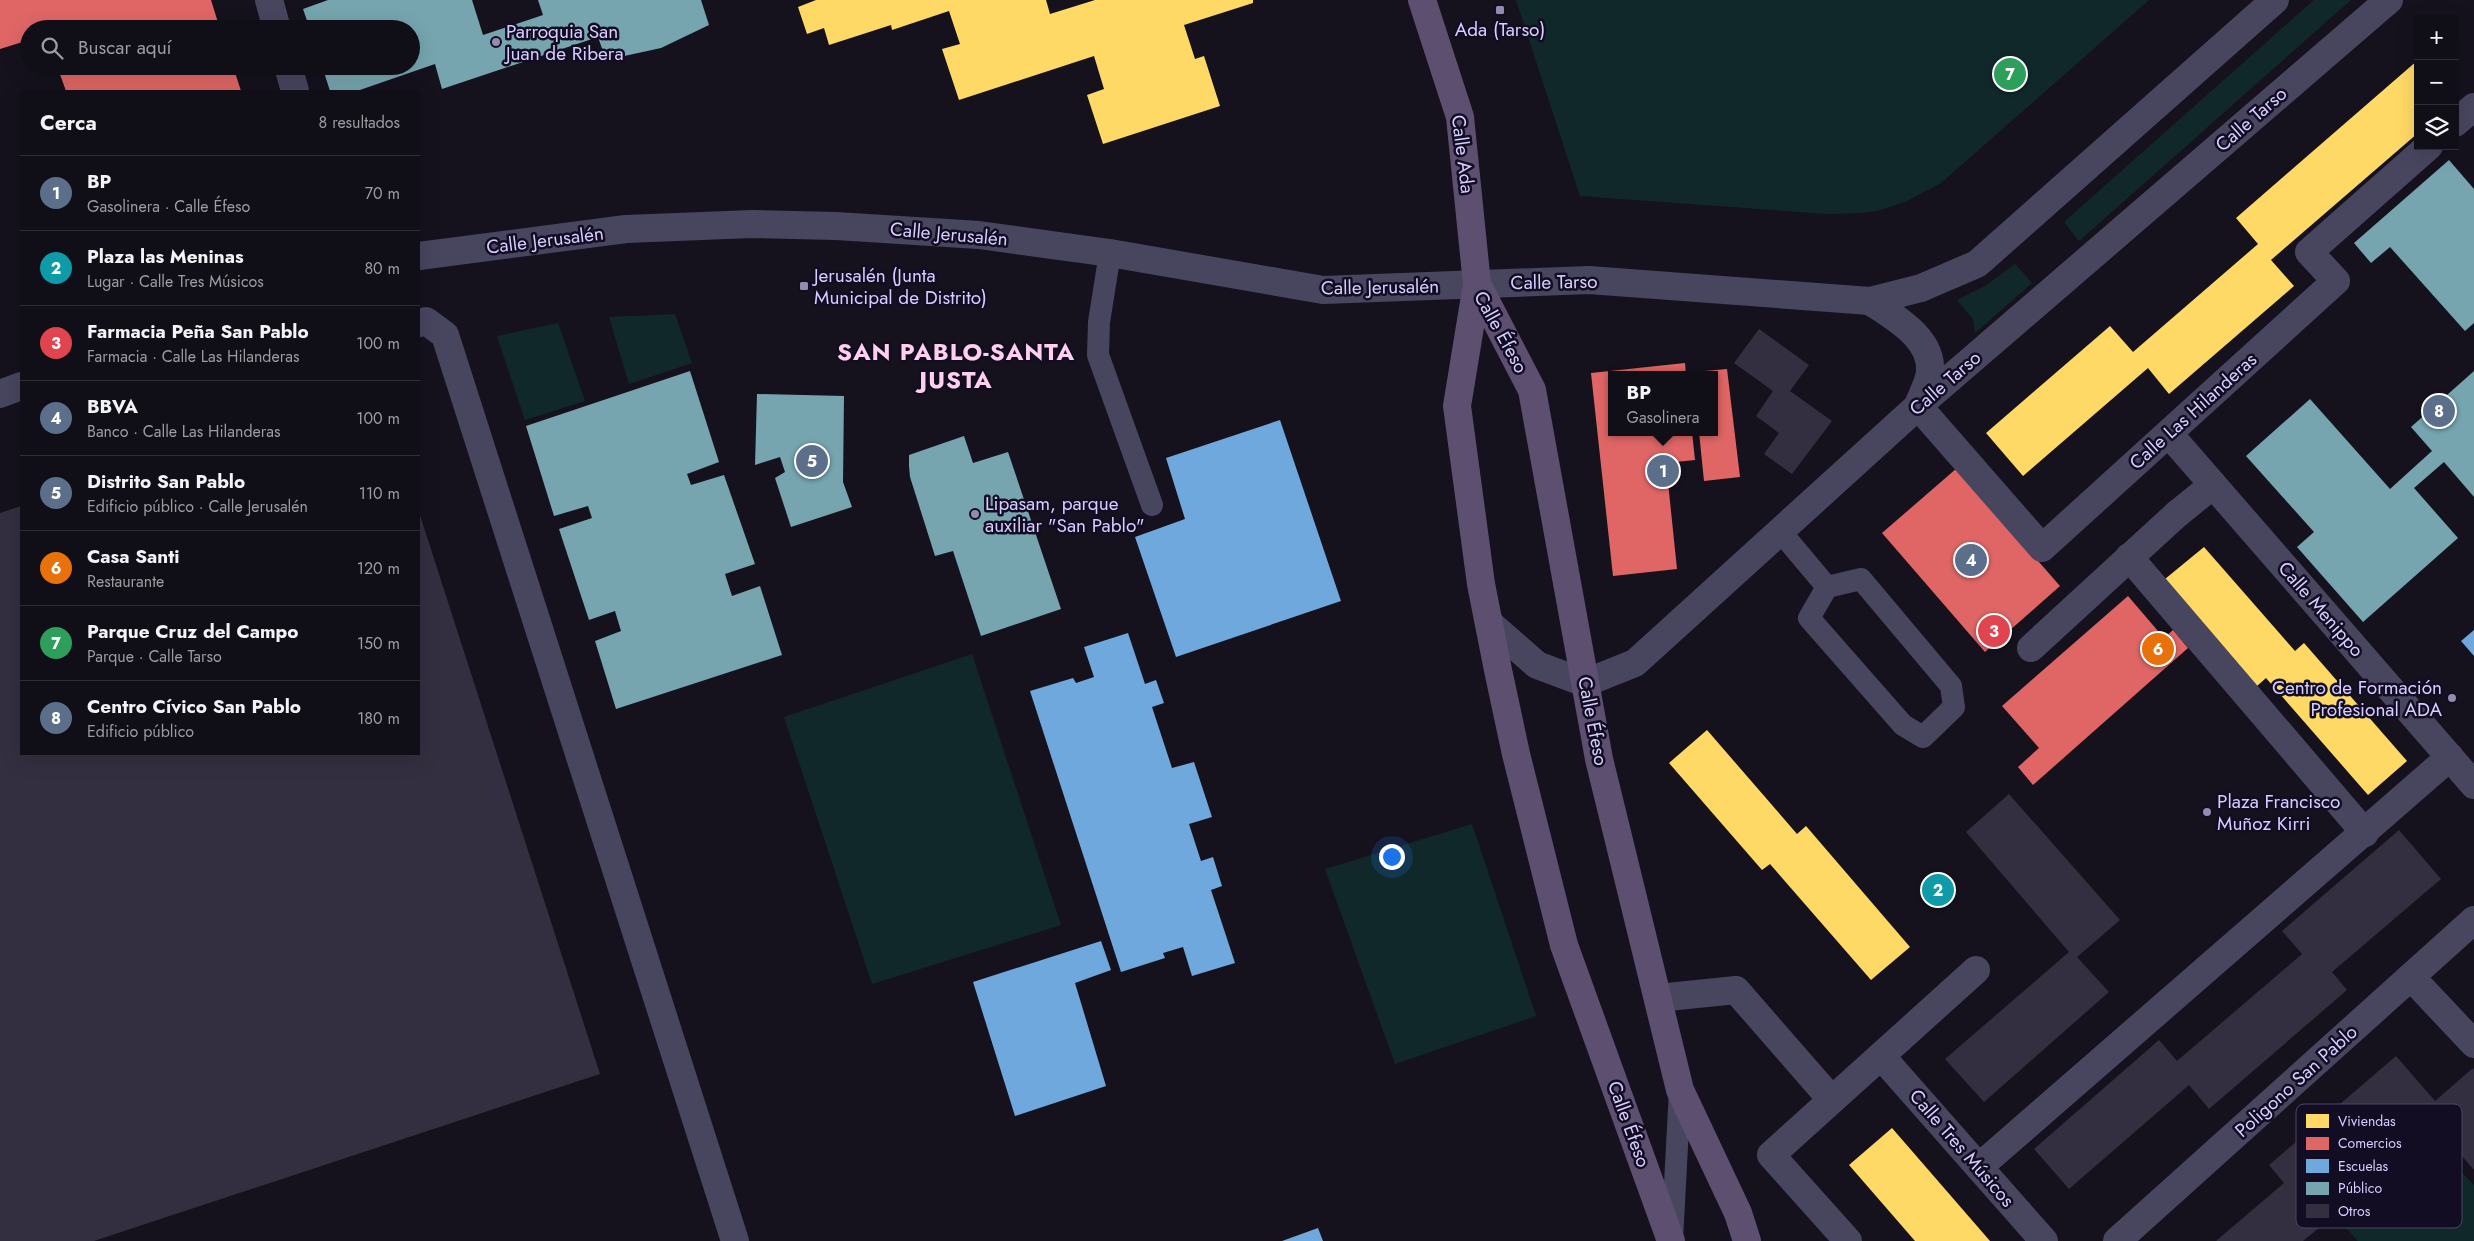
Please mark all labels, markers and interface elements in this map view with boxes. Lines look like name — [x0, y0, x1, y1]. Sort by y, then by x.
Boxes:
marker: Ada (Tarso) — [1494, 4, 1506, 16]
map controls — [2414, 15, 2459, 150]
button: + — [2414, 15, 2459, 60]
place label: Ada (Tarso) — [1455, 16, 1545, 43]
place label: Parroquia San Juan de Ribera — [503, 18, 624, 67]
search box — [20, 20, 420, 75]
icon: search — [38, 34, 66, 62]
text: Buscar aquí — [78, 34, 172, 61]
marker: Parroquia San Juan de Ribera — [490, 36, 502, 48]
pin: 7 — [1994, 55, 2026, 93]
button: − — [2414, 60, 2459, 105]
street label: Calle Tarso — [2209, 80, 2293, 158]
button: layers — [2414, 105, 2459, 150]
text: Cerca — [40, 108, 97, 138]
text: 8 resultados — [319, 111, 400, 134]
street label: Calle Ada — [1445, 113, 1481, 195]
text: BP — [87, 168, 111, 195]
text: 1 — [52, 182, 60, 205]
text: 70 m — [365, 182, 400, 205]
text: Gasolinera · Calle Éfeso — [87, 195, 250, 218]
street label: Calle Jerusalén — [889, 215, 1009, 253]
street label: Calle Jerusalén — [485, 219, 605, 261]
text: Plaza las Meninas — [87, 243, 244, 270]
text: 2 — [51, 257, 61, 280]
text: 80 m — [364, 257, 400, 280]
place label: Jerusalén (Junta Municipal de Distrito) — [811, 262, 987, 311]
street label: Calle Tarso — [1510, 268, 1598, 296]
text: Lugar · Calle Tres Músicos — [87, 270, 264, 293]
street label: Calle Jerusalén — [1321, 272, 1439, 302]
marker: Jerusalén (Junta Municipal de Distrito) — [798, 280, 810, 292]
street label: Calle Éfeso — [1467, 286, 1535, 378]
text: Farmacia Peña San Pablo — [87, 318, 309, 345]
text: 3 — [51, 332, 61, 355]
text: 100 m — [356, 332, 400, 355]
district label: SAN PABLO-SANTA JUSTA — [837, 334, 1075, 397]
street label: Calle Tarso — [1903, 344, 1987, 422]
text: Farmacia · Calle Las Hilanderas — [87, 345, 299, 368]
street label: Calle Las Hilanderas — [2123, 346, 2263, 476]
popup — [1608, 371, 1718, 436]
text: BP — [1627, 379, 1651, 406]
pin: 8 — [2423, 392, 2455, 430]
text: BBVA — [87, 393, 138, 420]
text: Gasolinera — [1627, 406, 1699, 429]
text: 4 — [50, 407, 62, 430]
text: 100 m — [356, 407, 400, 430]
text: Banco · Calle Las Hilanderas — [87, 420, 280, 443]
pin: 5 — [796, 442, 828, 480]
pin: 1 — [1647, 452, 1679, 490]
text: Distrito San Pablo — [87, 468, 245, 495]
text: 5 — [51, 482, 61, 505]
text: 110 m — [359, 482, 400, 505]
place label: Lipasam, parque auxiliar "San Pablo" — [985, 490, 1145, 539]
text: Edificio público · Calle Jerusalén — [87, 495, 308, 518]
marker: Lipasam, parque auxiliar "San Pablo" — [969, 508, 981, 520]
pin: 4 — [1955, 541, 1987, 579]
text: Casa Santi — [87, 543, 180, 570]
street label: Calle Menippo — [2272, 555, 2370, 663]
text: 6 — [51, 557, 61, 580]
text: 120 m — [357, 557, 400, 580]
text: Restaurante — [87, 570, 164, 593]
pin: 3 — [1978, 612, 2010, 650]
text: Parque Cruz del Campo — [87, 618, 298, 645]
pin: 6 — [2142, 630, 2174, 668]
text: 7 — [51, 632, 61, 655]
text: 150 m — [357, 632, 400, 655]
text: Parque · Calle Tarso — [87, 645, 222, 668]
street label: Calle Éfeso — [1571, 674, 1615, 768]
place label: Centro de Formación Profesional ADA — [2272, 674, 2442, 723]
marker: Centro de Formación Profesional ADA — [2446, 692, 2458, 704]
text: Centro Cívico San Pablo — [87, 693, 301, 720]
text: 8 — [51, 707, 61, 730]
text: 180 m — [357, 707, 400, 730]
text: Edificio público — [87, 720, 194, 743]
place label: Plaza Francisco Muñoz Kirri — [2217, 788, 2340, 837]
marker: Plaza Francisco Muñoz Kirri — [2201, 806, 2213, 818]
your location — [1379, 844, 1405, 870]
pin: 2 — [1922, 871, 1954, 909]
street label: Poligono San Pablo — [2229, 1019, 2363, 1143]
street label: Calle Éfeso — [1601, 1077, 1657, 1171]
street label: Calle Tres Músicos — [1903, 1083, 2021, 1213]
legend — [2296, 1104, 2462, 1228]
text: Viviendas — [2338, 1111, 2396, 1131]
text: Comercios — [2338, 1133, 2402, 1153]
text: Escuelas — [2338, 1156, 2389, 1176]
text: Público — [2338, 1178, 2383, 1198]
text: Otros — [2338, 1201, 2371, 1221]

